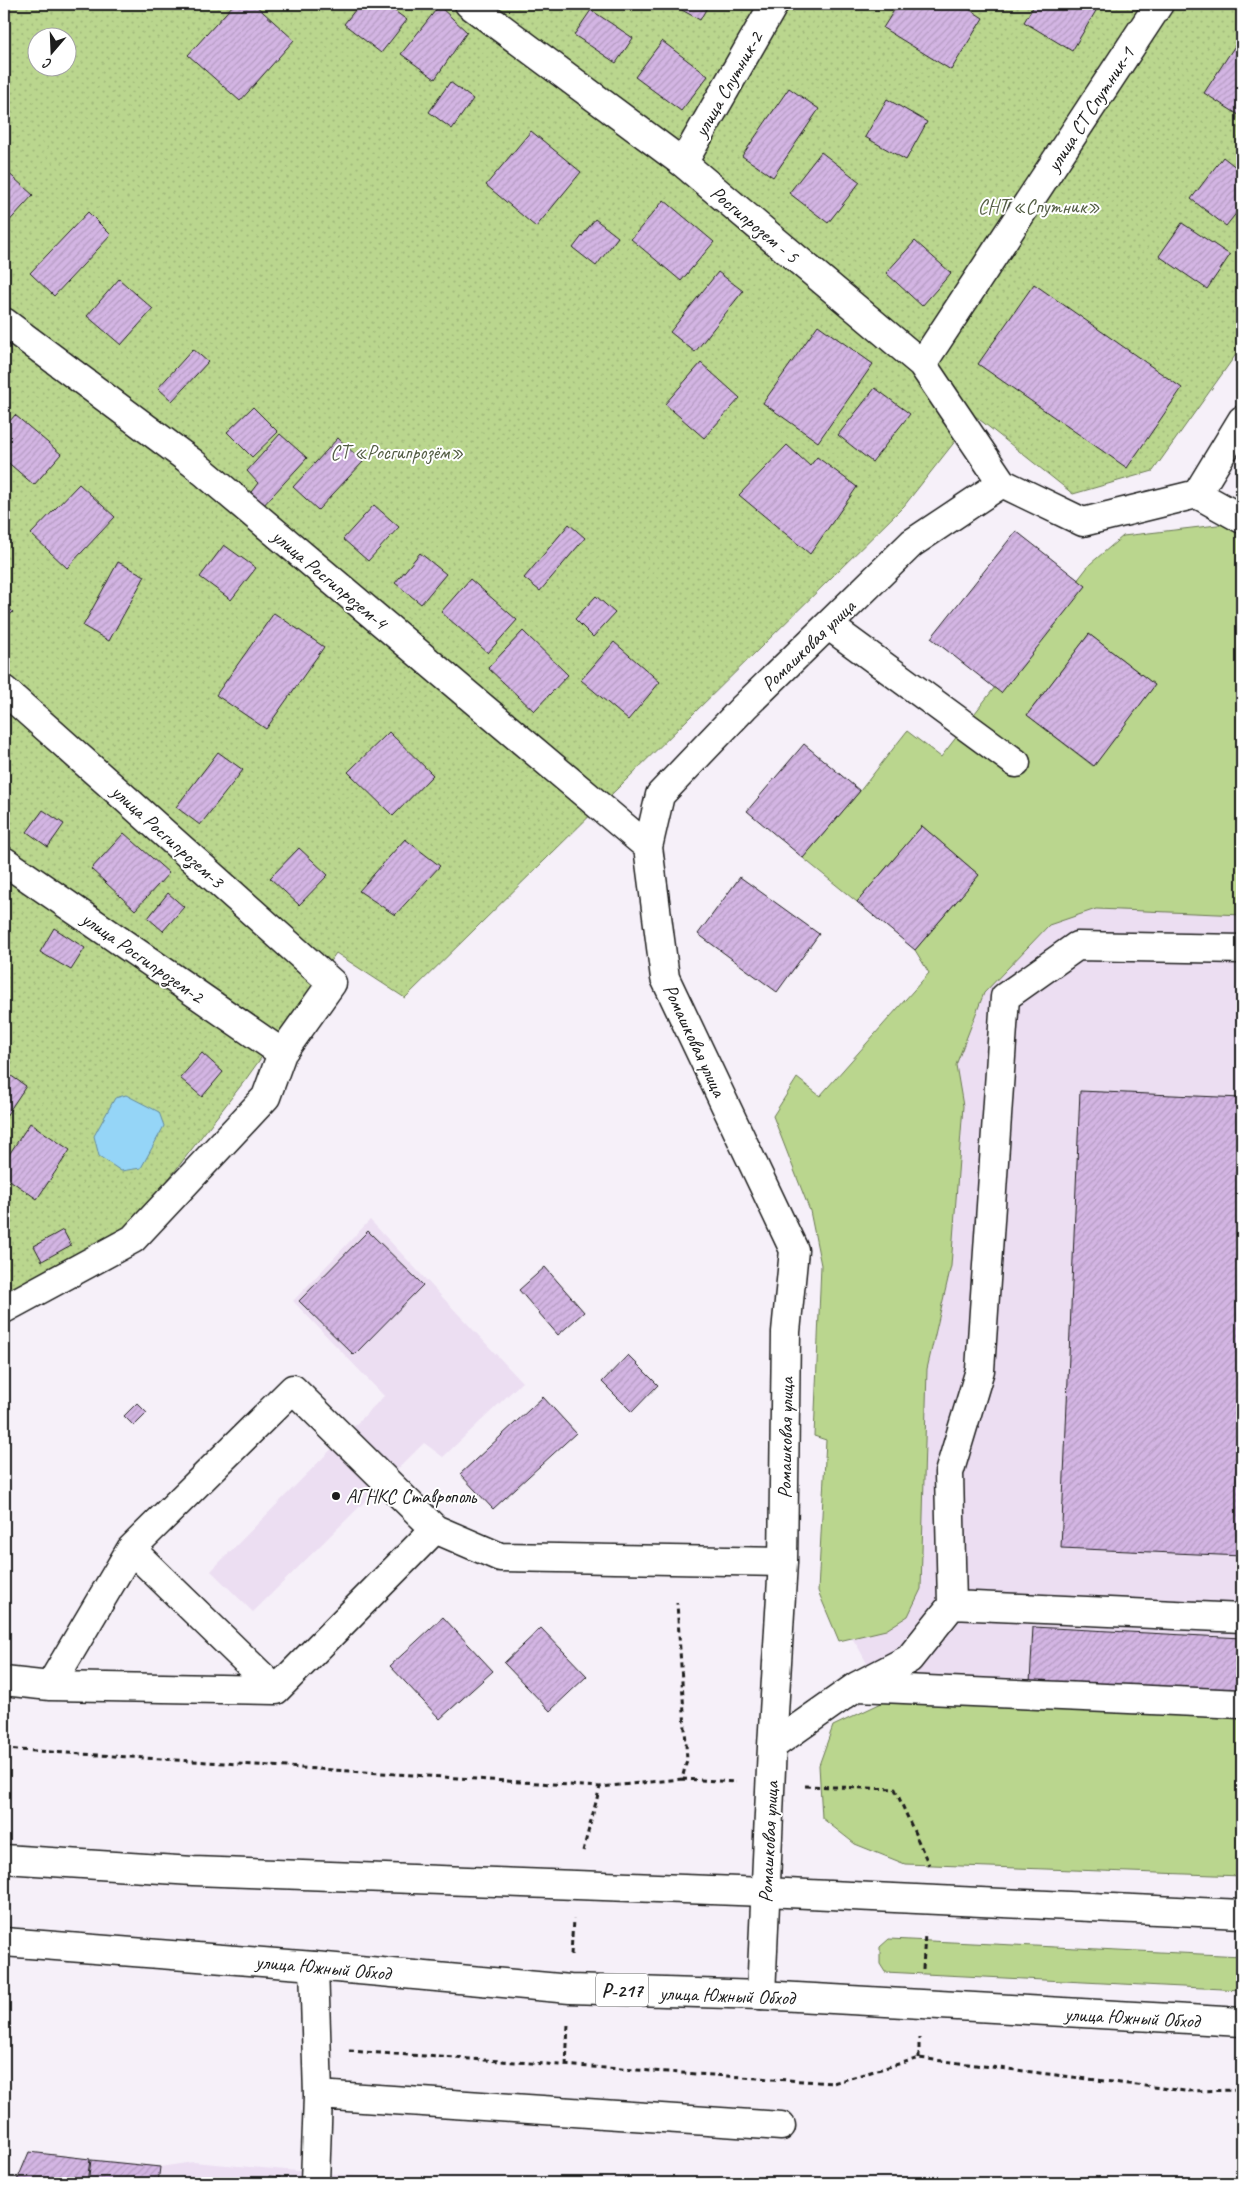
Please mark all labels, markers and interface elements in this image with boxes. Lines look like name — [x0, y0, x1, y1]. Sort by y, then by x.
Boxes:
street label: улица Спутник-2 — [688, 26, 770, 142]
north arrow — [28, 28, 78, 78]
street label: улица СТ Спутник-1 — [1040, 42, 1140, 177]
text: С — [40, 54, 54, 73]
street label: Росгипрозем - 5 — [705, 180, 805, 269]
park label: СНТ «Спутник» — [978, 194, 1100, 219]
park label: СТ «Росгипрозём» — [330, 440, 464, 465]
street label: улица Росгипрозем-4 — [265, 523, 394, 637]
street label: Ромашковая улица — [756, 593, 862, 697]
street label: улица Росгипрозем-3 — [105, 779, 231, 896]
street label: улица Росгипрозем-2 — [76, 906, 210, 1011]
street label: Ромашковая улица — [658, 980, 732, 1102]
street label: Ромашковая улица — [772, 1375, 799, 1499]
place label: АГНКС Ставрополь — [346, 1484, 478, 1509]
marker: АГНКС Ставрополь — [330, 1490, 342, 1502]
street label: Ромашковая улица — [753, 1779, 784, 1903]
street label: улица Южный Обход — [254, 1949, 394, 1986]
road number: Р-217 — [596, 1974, 648, 2006]
street label: улица Южный Обход — [658, 1981, 797, 2010]
street label: улица Южный Обход — [1063, 2001, 1203, 2034]

